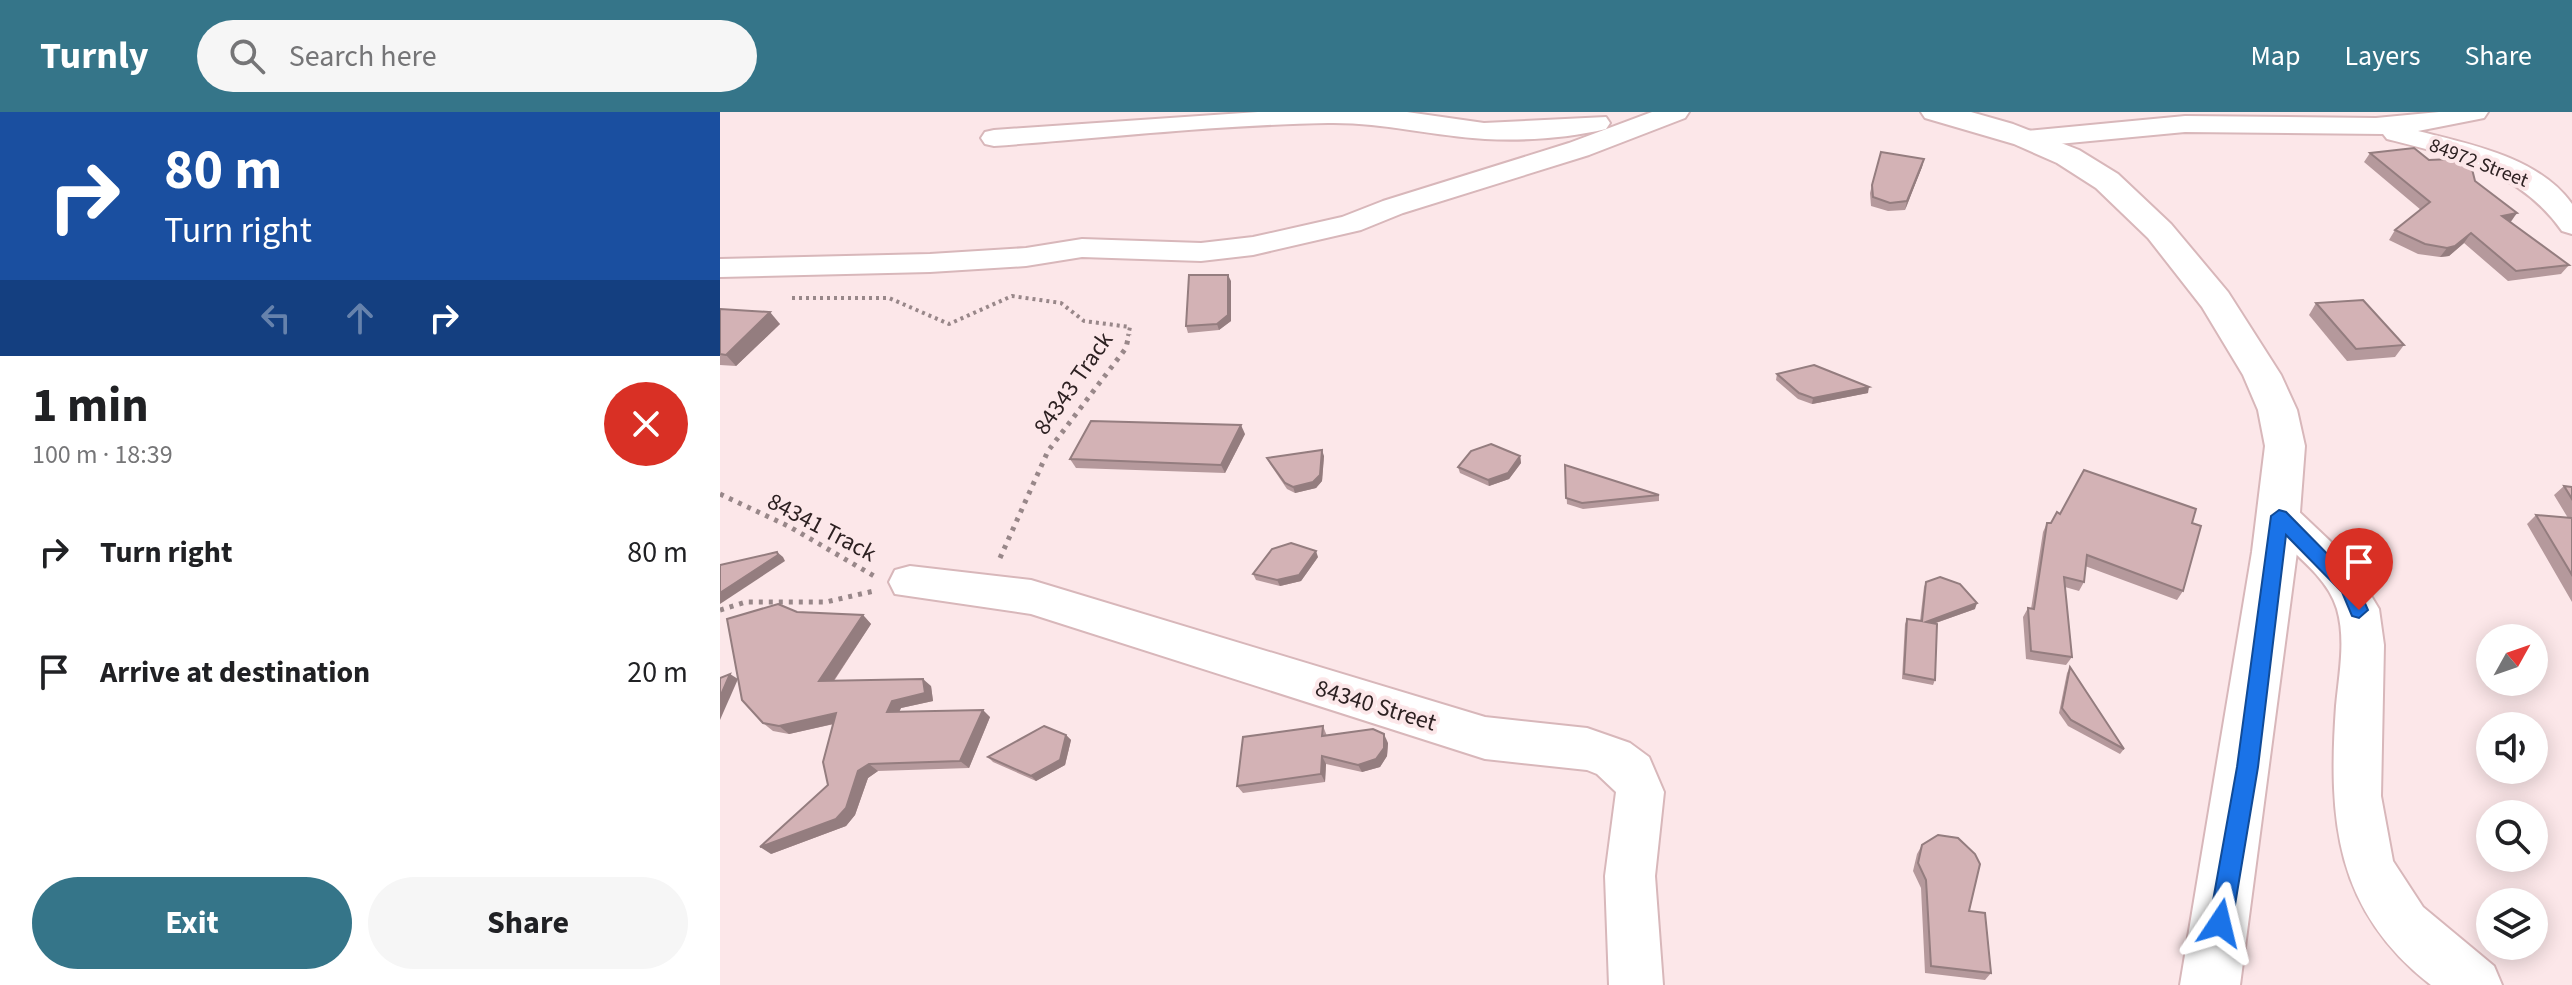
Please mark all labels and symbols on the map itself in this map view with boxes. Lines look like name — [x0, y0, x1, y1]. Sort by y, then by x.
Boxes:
street label: 84972 Street — [2425, 131, 2532, 195]
street label: 84343 Track — [1025, 324, 1122, 442]
street label: 84341 Track — [761, 484, 883, 571]
pin — [2325, 528, 2393, 610]
north arrow — [2476, 624, 2548, 696]
street label: 84340 Street — [1311, 671, 1441, 740]
position arrow — [2178, 881, 2262, 965]

